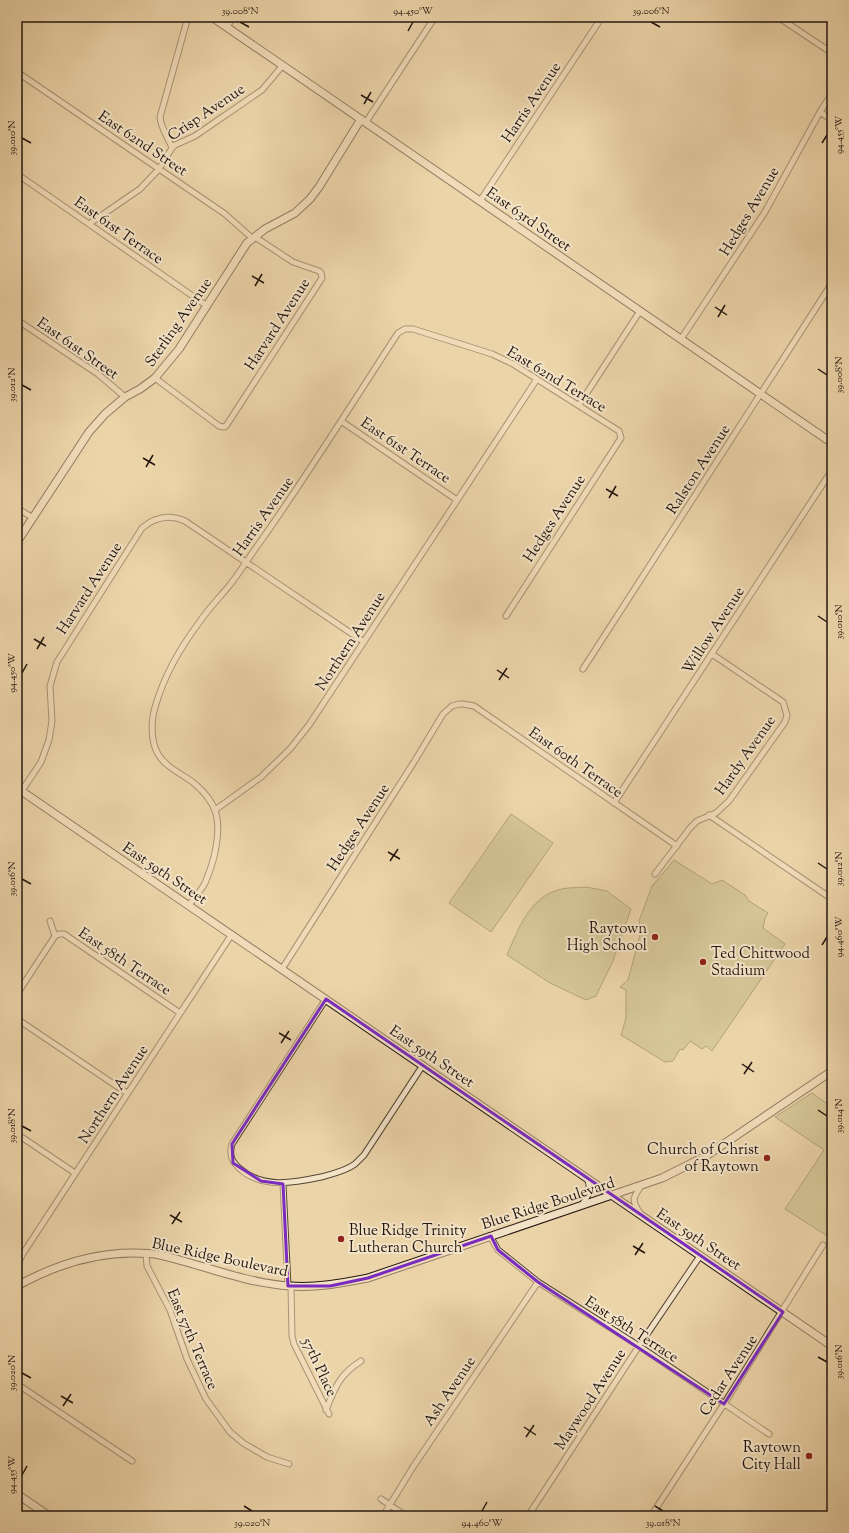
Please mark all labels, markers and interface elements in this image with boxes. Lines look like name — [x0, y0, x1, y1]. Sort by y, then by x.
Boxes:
text: 39.008°N — [221, 4, 259, 19]
text: 94.450°W — [393, 4, 433, 19]
text: 39.006°N — [632, 4, 670, 19]
street label: Harris Avenue — [497, 58, 567, 147]
street label: Crisp Avenue — [164, 80, 250, 147]
street label: East 62nd Street — [93, 107, 191, 182]
text: 94.455°W — [832, 116, 847, 154]
text: 39.010°N — [5, 120, 20, 156]
street label: Hedges Avenue — [715, 163, 785, 260]
street label: East 63rd Street — [481, 183, 575, 257]
street label: East 61st Terrace — [69, 193, 167, 270]
street label: Sterling Avenue — [141, 274, 218, 372]
street label: Harvard Avenue — [241, 275, 316, 375]
street label: East 61st Street — [32, 313, 122, 385]
street label: East 62nd Terrace — [502, 342, 610, 418]
text: 39.008°N — [832, 356, 847, 394]
text: 39.012°N — [5, 368, 20, 402]
street label: East 61st Terrace — [356, 413, 454, 489]
street label: Ralston Avenue — [662, 421, 736, 519]
street label: Hedges Avenue — [519, 471, 591, 567]
street label: Harris Avenue — [229, 473, 300, 561]
street label: Harvard Avenue — [53, 539, 128, 639]
street label: Willow Avenue — [678, 583, 750, 679]
street label: Northern Avenue — [311, 588, 391, 695]
text: 39.010°N — [832, 604, 847, 640]
text: 94.450°W — [5, 653, 20, 693]
street label: Hardy Avenue — [711, 712, 782, 800]
street label: East 60th Terrace — [524, 723, 626, 804]
street label: Hedges Avenue — [323, 780, 395, 876]
street label: East 59th Street — [117, 838, 211, 910]
text: 39.012°N — [832, 852, 847, 886]
text: 39.016°N — [5, 861, 20, 897]
text: 94.460°W — [832, 916, 847, 958]
place label: Raytown High School — [567, 919, 647, 957]
street label: East 58th Terrace — [74, 923, 175, 1001]
marker: Raytown High School — [650, 932, 660, 942]
place label: Ted Chittwood Stadium — [711, 944, 810, 982]
marker: Ted Chittwood Stadium — [698, 957, 708, 967]
street label: East 59th Street — [384, 1021, 478, 1093]
street label: Northern Avenue — [74, 1041, 154, 1148]
text: 39.014°N — [832, 1098, 847, 1134]
text: 39.018°N — [5, 1108, 20, 1144]
place label: Church of Christ of Raytown — [647, 1140, 759, 1178]
marker: Church of Christ of Raytown — [762, 1153, 772, 1163]
street label: Blue Ridge Boulevard — [479, 1173, 618, 1236]
street label: East 59th Street — [651, 1204, 745, 1276]
place label: Blue Ridge Trinity Lutheran Church — [349, 1221, 467, 1259]
street label: Blue Ridge Boulevard — [150, 1234, 290, 1283]
marker: Blue Ridge Trinity Lutheran Church — [336, 1234, 346, 1244]
street label: East 57th Terrace — [161, 1286, 222, 1393]
street label: East 58th Terrace — [580, 1292, 682, 1368]
street label: Cedar Avenue — [695, 1331, 763, 1420]
street label: 57th Place — [295, 1334, 341, 1401]
text: 39.016°N — [832, 1344, 847, 1380]
street label: Maywood Avenue — [551, 1345, 632, 1455]
street label: Ash Avenue — [419, 1353, 481, 1431]
text: 39.020°N — [5, 1355, 20, 1391]
place label: Raytown City Hall — [742, 1438, 801, 1476]
marker: Raytown City Hall — [804, 1451, 814, 1461]
text: 94.455°W — [5, 1456, 20, 1494]
text: 39.020°N — [234, 1516, 270, 1531]
text: 94.460°W — [461, 1516, 503, 1531]
text: 39.018°N — [645, 1516, 681, 1531]

